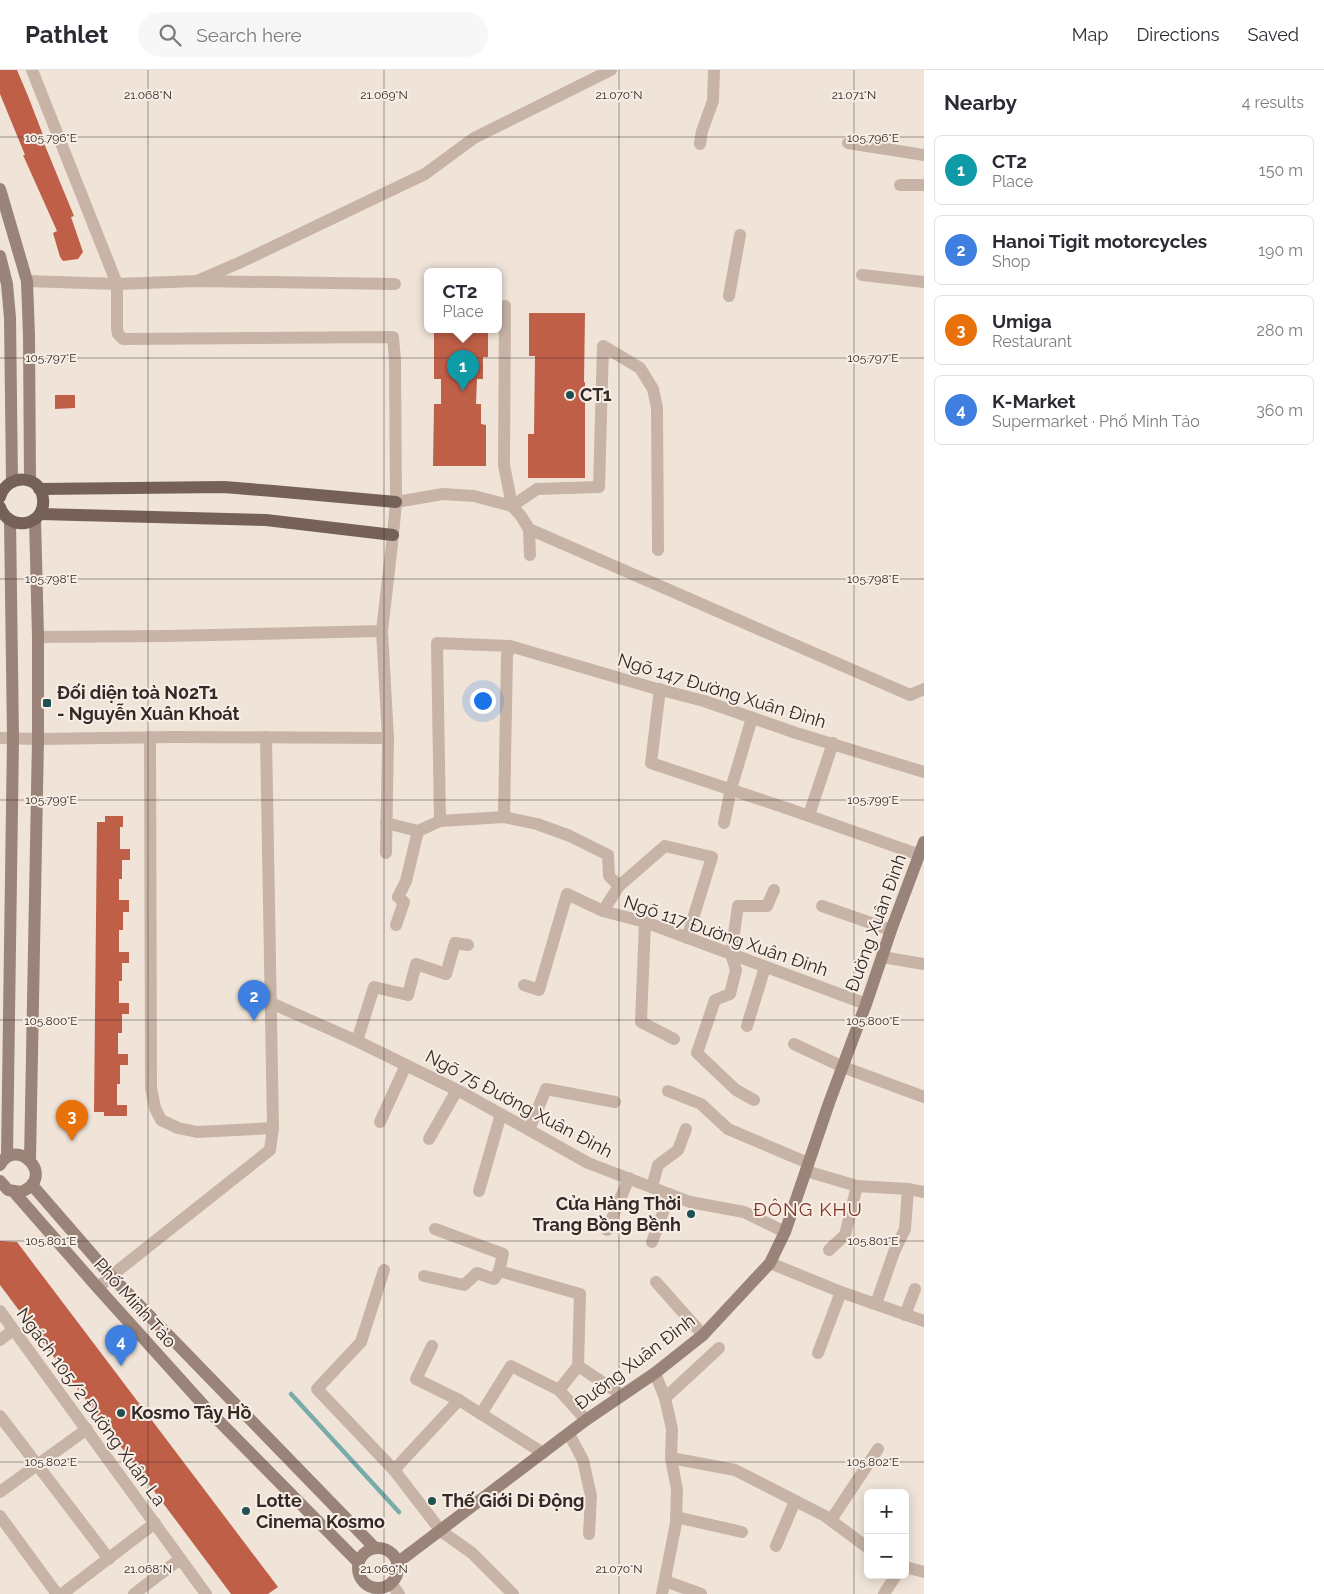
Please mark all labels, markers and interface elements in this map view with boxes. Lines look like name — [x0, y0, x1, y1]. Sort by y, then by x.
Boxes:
search box — [138, 12, 488, 57]
text: Pathlet — [25, 20, 108, 49]
icon: search — [156, 21, 184, 49]
text: Search here — [196, 24, 302, 46]
text: Map — [1072, 24, 1108, 45]
text: Directions — [1136, 24, 1220, 45]
text: Saved — [1248, 24, 1299, 45]
text: 21.068°N — [124, 88, 172, 102]
text: 21.069°N — [360, 88, 408, 102]
text: 21.070°N — [596, 88, 642, 102]
text: 21.071°N — [832, 88, 876, 102]
text: Nearby — [944, 90, 1017, 115]
text: 4 results — [1242, 93, 1304, 112]
text: 105.796°E — [25, 131, 77, 145]
text: 105.796°E — [847, 131, 899, 145]
text: CT2 — [992, 150, 1027, 172]
text: 1 — [957, 161, 965, 180]
text: 150 m — [1259, 161, 1303, 180]
text: Place — [992, 172, 1033, 191]
text: Hanoi Tigit motorcycles — [992, 230, 1207, 252]
text: 2 — [956, 241, 966, 260]
text: 190 m — [1258, 241, 1303, 260]
text: Shop — [992, 252, 1030, 271]
popup — [424, 268, 502, 333]
text: CT2 — [442, 280, 477, 302]
text: Place — [442, 302, 484, 321]
text: Umiga — [992, 310, 1052, 332]
text: 3 — [957, 321, 965, 340]
text: 280 m — [1257, 321, 1303, 340]
text: Restaurant — [992, 332, 1072, 351]
pin: 1 — [447, 350, 479, 391]
text: 105.797°E — [25, 351, 77, 365]
text: 105.797°E — [847, 351, 899, 365]
place label: CT1 — [580, 384, 612, 405]
marker: CT1 — [564, 389, 576, 401]
text: K-Market — [992, 390, 1076, 412]
text: 4 — [956, 401, 966, 420]
text: 360 m — [1256, 401, 1303, 420]
text: Supermarket · Phố Minh Tảo — [992, 412, 1200, 431]
text: 105.798°E — [25, 572, 77, 586]
text: 105.798°E — [847, 572, 899, 586]
street label: Ngõ 147 Đường Xuân Đỉnh — [615, 649, 829, 732]
place label: Đối diện toà N02T1 - Nguyễn Xuân Khoát — [57, 682, 240, 724]
your location — [470, 688, 496, 714]
marker: Đối diện toà N02T1 - Nguyễn Xuân Khoát — [41, 697, 53, 709]
text: 105.799°E — [25, 793, 77, 807]
text: 105.799°E — [847, 793, 899, 807]
street label: Đường Xuân Đỉnh — [841, 851, 910, 994]
street label: Ngõ 117 Đường Xuân Đỉnh — [621, 891, 831, 980]
pin: 2 — [238, 980, 270, 1021]
text: 105.800°E — [24, 1014, 78, 1028]
text: 105.800°E — [846, 1014, 900, 1028]
street label: Ngõ 75 Đường Xuân Đỉnh — [422, 1045, 616, 1162]
pin: 3 — [56, 1100, 88, 1141]
place label: Cửa Hàng Thời Trang Bồng Bềnh — [532, 1193, 681, 1235]
district label: ĐÔNG KHU — [753, 1198, 863, 1220]
marker: Cửa Hàng Thời Trang Bồng Bềnh — [685, 1208, 697, 1220]
text: 105.801°E — [25, 1234, 77, 1248]
text: 105.801°E — [847, 1234, 899, 1248]
street label: Phố Minh Tảo — [90, 1254, 181, 1352]
street label: Ngách 105/2 Đường Xuân La — [12, 1304, 170, 1510]
street label: Đường Xuân Đỉnh — [571, 1310, 699, 1414]
pin: 4 — [105, 1325, 137, 1366]
place label: Kosmo Tây Hồ — [131, 1402, 251, 1423]
marker: Kosmo Tây Hồ — [115, 1407, 127, 1419]
text: 105.802°E — [25, 1455, 77, 1469]
text: 105.802°E — [847, 1455, 899, 1469]
map controls — [864, 1489, 909, 1579]
button: + — [864, 1489, 909, 1534]
place label: Lotte Cinema Kosmo — [256, 1490, 385, 1532]
place label: Thế Giới Di Động — [442, 1490, 585, 1511]
marker: Thế Giới Di Động — [426, 1495, 438, 1507]
marker: Lotte Cinema Kosmo — [240, 1505, 252, 1517]
button: − — [864, 1534, 909, 1579]
text: 21.068°N — [124, 1562, 172, 1576]
text: 21.069°N — [360, 1562, 408, 1576]
text: 21.070°N — [596, 1562, 642, 1576]

